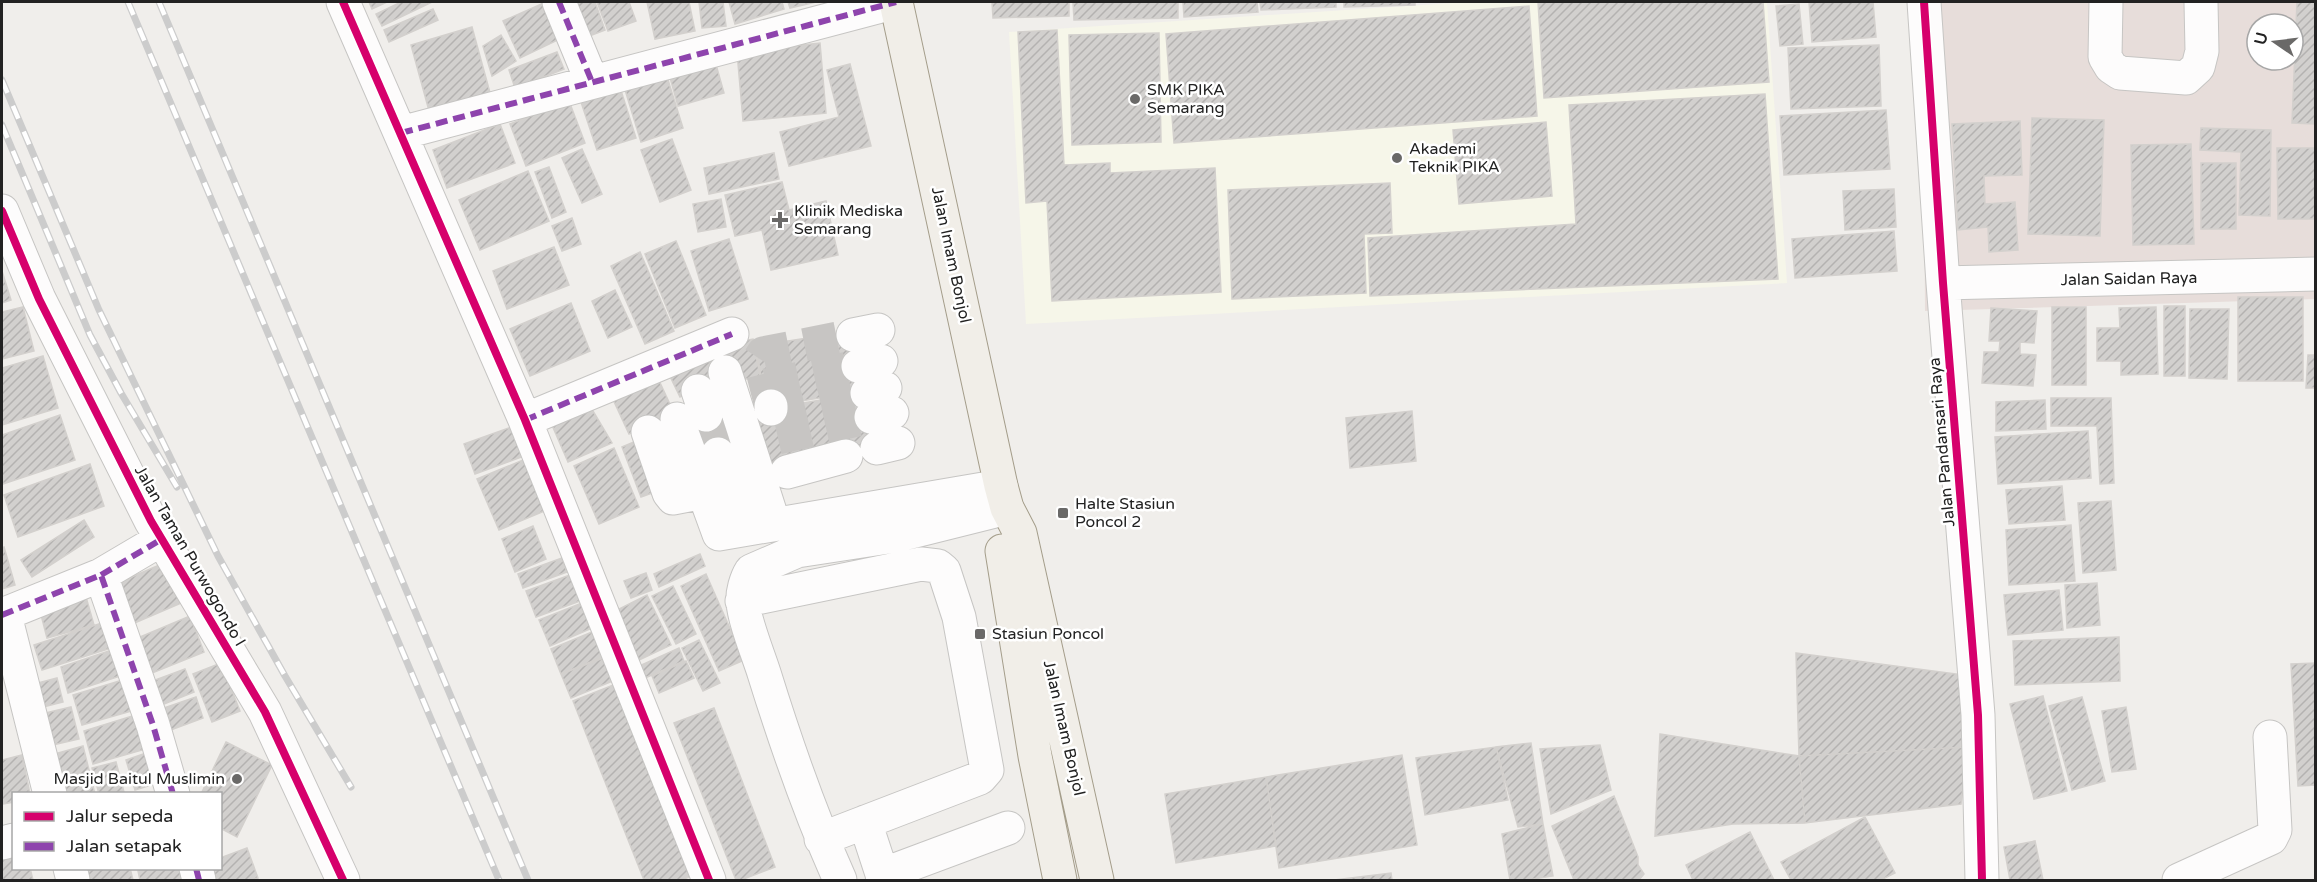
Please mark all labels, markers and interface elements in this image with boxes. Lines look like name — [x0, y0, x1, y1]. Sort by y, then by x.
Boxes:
north arrow — [2245, 12, 2305, 72]
text: U — [2250, 30, 2273, 47]
place label: SMK PIKA Semarang — [1147, 80, 1225, 118]
marker: SMK PIKA Semarang — [1128, 92, 1142, 106]
place label: Akademi Teknik PIKA — [1409, 139, 1500, 177]
marker: Akademi Teknik PIKA — [1390, 151, 1404, 165]
street label: Jalan Imam Bonjol — [927, 185, 975, 325]
place label: Klinik Mediska Semarang — [794, 201, 903, 239]
marker: Klinik Mediska Semarang — [771, 211, 789, 229]
street label: Jalan Saidan Raya — [2060, 268, 2198, 290]
street label: Jalan Pandansari Raya — [1925, 356, 1959, 528]
street label: Jalan Taman Purwogondo I — [130, 462, 250, 650]
place label: Halte Stasiun Poncol 2 — [1075, 494, 1175, 532]
marker: Halte Stasiun Poncol 2 — [1056, 506, 1070, 520]
place label: Stasiun Poncol — [992, 624, 1104, 644]
marker: Stasiun Poncol — [973, 627, 987, 641]
street label: Jalan Imam Bonjol — [1039, 658, 1089, 798]
place label: Masjid Baitul Muslimin — [53, 769, 225, 789]
marker: Masjid Baitul Muslimin — [230, 772, 244, 786]
legend — [12, 792, 222, 870]
text: Jalur sepeda — [66, 805, 173, 827]
text: Jalan setapak — [66, 835, 182, 857]

